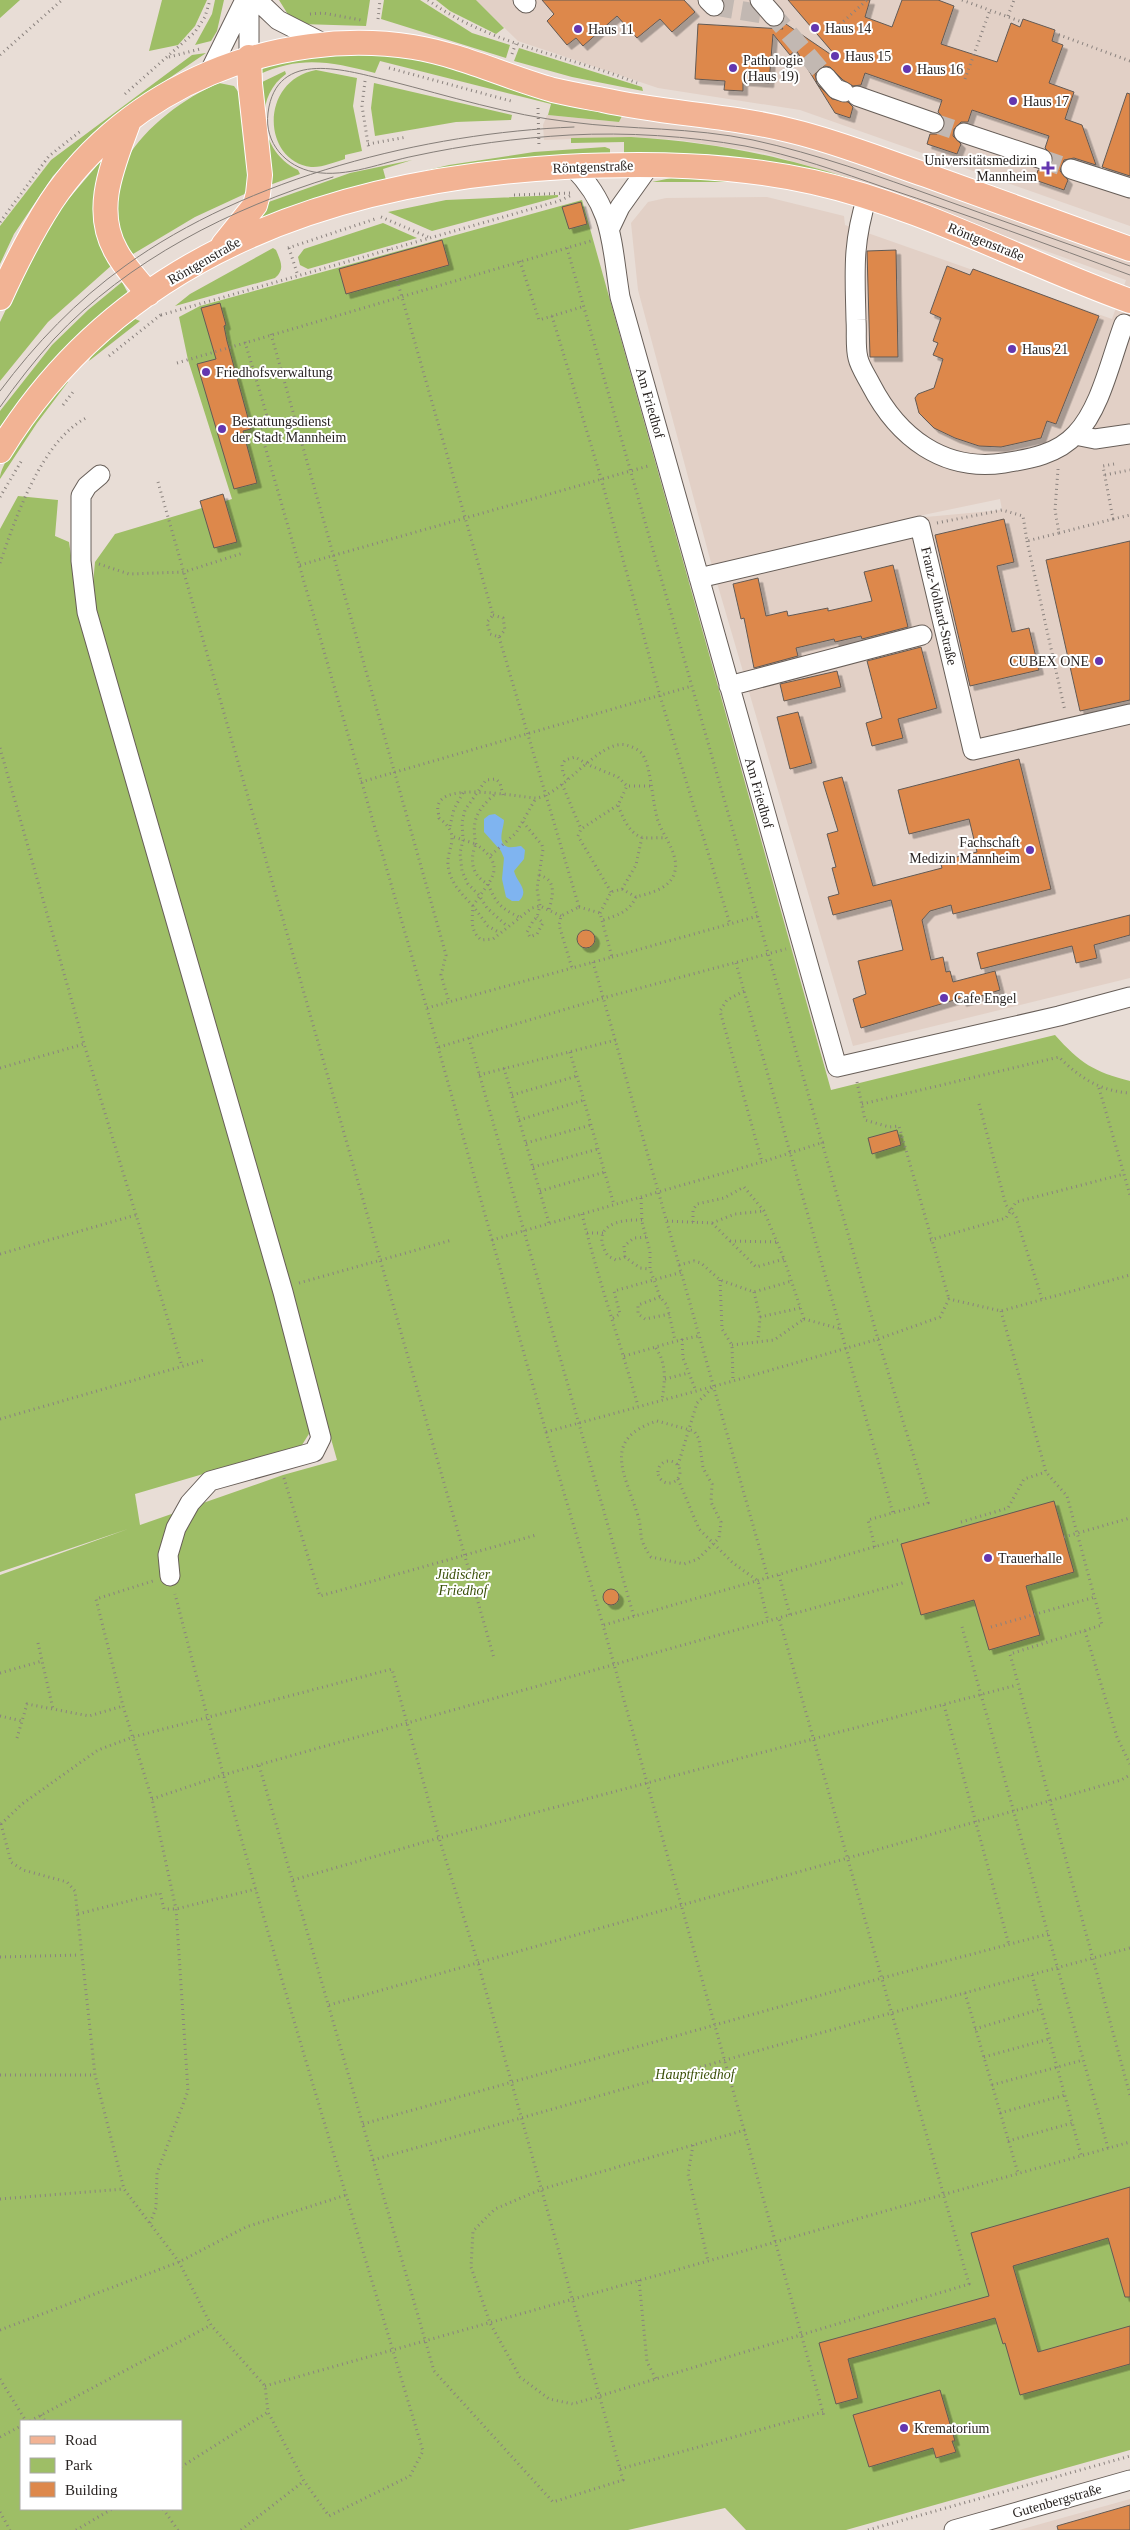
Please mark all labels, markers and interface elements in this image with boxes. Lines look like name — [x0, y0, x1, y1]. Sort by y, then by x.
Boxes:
place label: Haus 14 — [825, 21, 871, 36]
place label: Haus 11 — [588, 22, 634, 37]
marker: Haus 14 — [809, 22, 821, 34]
marker: Haus 11 — [572, 23, 584, 35]
place label: Haus 15 — [845, 49, 891, 64]
marker: Haus 15 — [829, 50, 841, 62]
place label: Pathologie (Haus 19) — [743, 53, 803, 85]
marker: Pathologie (Haus 19) — [727, 62, 739, 74]
place label: Haus 16 — [917, 62, 963, 77]
marker: Haus 16 — [901, 63, 913, 75]
place label: Haus 17 — [1023, 94, 1069, 109]
marker: Haus 17 — [1007, 95, 1019, 107]
place label: Universitätsmedizin Mannheim — [924, 153, 1037, 184]
street label: Röntgenstraße — [552, 158, 634, 176]
marker: Universitätsmedizin Mannheim — [1041, 161, 1055, 175]
street label: Röntgenstraße — [946, 220, 1026, 264]
street label: Röntgenstraße — [165, 234, 243, 288]
place label: Haus 21 — [1022, 342, 1068, 357]
marker: Haus 21 — [1006, 343, 1018, 355]
place label: Friedhofsverwaltung — [216, 365, 333, 380]
marker: Friedhofsverwaltung — [200, 366, 212, 378]
street label: Am Friedhof — [633, 366, 667, 440]
place label: Bestattungsdienst der Stadt Mannheim — [232, 414, 346, 445]
marker: Bestattungsdienst der Stadt Mannheim — [216, 423, 228, 435]
street label: Franz-Volhard-Straße — [918, 545, 960, 667]
place label: CUBEX ONE — [1009, 654, 1089, 669]
marker: CUBEX ONE — [1093, 655, 1105, 667]
street label: Am Friedhof — [742, 756, 776, 830]
place label: Fachschaft Medizin Mannheim — [909, 835, 1020, 866]
marker: Fachschaft Medizin Mannheim — [1024, 844, 1036, 856]
place label: Cafe Engel — [954, 991, 1017, 1006]
marker: Cafe Engel — [938, 992, 950, 1004]
place label: Trauerhalle — [998, 1551, 1062, 1566]
marker: Trauerhalle — [982, 1552, 994, 1564]
park label: Jüdischer Friedhof — [436, 1567, 491, 1598]
park label: Hauptfriedhof — [654, 2067, 737, 2082]
legend — [20, 2420, 182, 2510]
place label: Krematorium — [914, 2421, 990, 2436]
marker: Krematorium — [898, 2422, 910, 2434]
text: Road — [65, 2432, 97, 2448]
text: Park — [65, 2457, 93, 2473]
street label: Gutenbergstraße — [1011, 2481, 1103, 2521]
text: Building — [65, 2482, 118, 2498]

